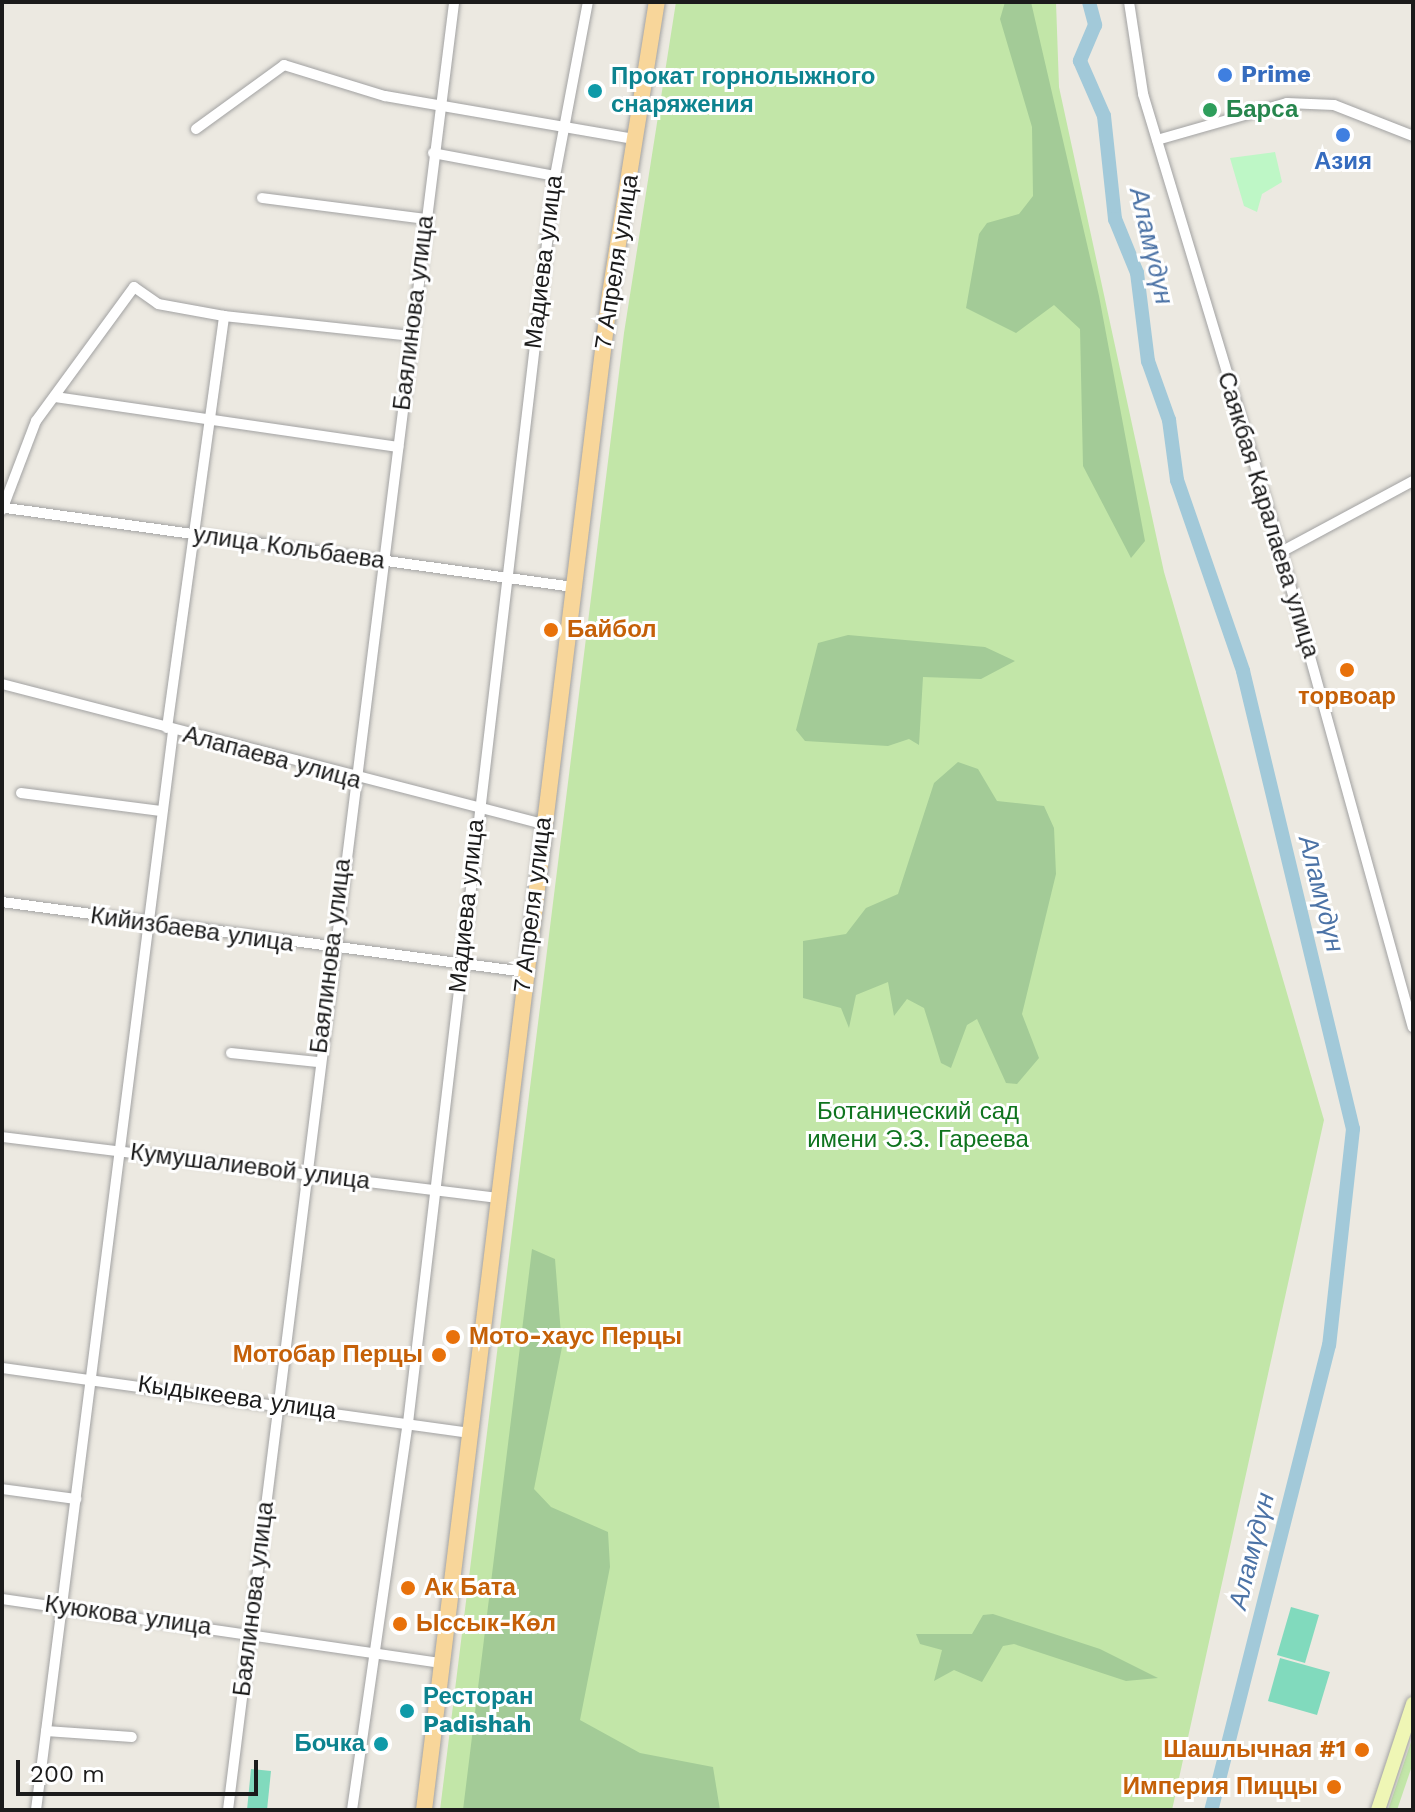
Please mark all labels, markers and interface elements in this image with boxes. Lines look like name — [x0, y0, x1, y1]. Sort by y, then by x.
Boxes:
place label: Prime — [1241, 61, 1311, 89]
place label: Прокат горнолыжного снаряжения — [611, 63, 875, 119]
marker: Prime — [1216, 66, 1234, 84]
marker: Прокат горнолыжного снаряжения — [586, 82, 604, 100]
place label: Барса — [1226, 96, 1298, 124]
marker: Барса — [1201, 101, 1219, 119]
marker: Азия — [1334, 126, 1352, 144]
place label: Азия — [1314, 148, 1372, 176]
street label: 7 Апреля улица — [589, 172, 645, 352]
street label: Мадиева улица — [519, 174, 569, 350]
water label: Аламүдүн — [1122, 185, 1180, 307]
street label: Баялинова улица — [388, 214, 440, 412]
street label: Саякбая Каралаева улица — [1211, 369, 1325, 661]
street label: улица Кольбаева — [191, 520, 387, 576]
place label: Байбол — [567, 616, 656, 644]
marker: Байбол — [542, 621, 560, 639]
marker: торвоар — [1338, 661, 1356, 679]
place label: торвоар — [1298, 683, 1396, 711]
street label: Алапаева улица — [180, 720, 364, 796]
street label: 7 Апреля улица — [508, 815, 558, 995]
street label: Мадиева улица — [444, 818, 490, 994]
water label: Аламүдүн — [1291, 833, 1351, 955]
street label: Баялинова улица — [305, 857, 357, 1055]
street label: Кийизбаева улица — [89, 901, 295, 959]
park label: Ботанический сад имени Э.З. Гареева — [807, 1098, 1029, 1154]
street label: Кумушалиевой улица — [129, 1138, 371, 1196]
place label: Мото-хаус Перцы — [469, 1323, 682, 1351]
marker: Мото-хаус Перцы — [444, 1328, 462, 1346]
place label: Мотобар Перцы — [233, 1341, 423, 1369]
marker: Мотобар Перцы — [430, 1346, 448, 1364]
street label: Кыдыкеева улица — [136, 1370, 338, 1426]
water label: Аламүдүн — [1222, 1490, 1282, 1612]
street label: Баялинова улица — [228, 1500, 280, 1698]
place label: Ак Бата — [424, 1574, 516, 1602]
marker: Ак Бата — [399, 1579, 417, 1597]
street label: Куюкова улица — [43, 1590, 213, 1642]
place label: Ыссык-Көл — [416, 1610, 556, 1638]
marker: Ыссык-Көл — [391, 1615, 409, 1633]
place label: Ресторан Padishah — [423, 1683, 533, 1739]
marker: Ресторан Padishah — [398, 1702, 416, 1720]
place label: Бочка — [294, 1730, 365, 1758]
marker: Бочка — [372, 1735, 390, 1753]
place label: Шашлычная #1 — [1163, 1736, 1346, 1764]
marker: Шашлычная #1 — [1353, 1741, 1371, 1759]
scale bar — [20, 1744, 262, 1794]
text: 200 m — [30, 1760, 105, 1788]
place label: Империя Пиццы — [1123, 1773, 1318, 1801]
marker: Империя Пиццы — [1325, 1778, 1343, 1796]

